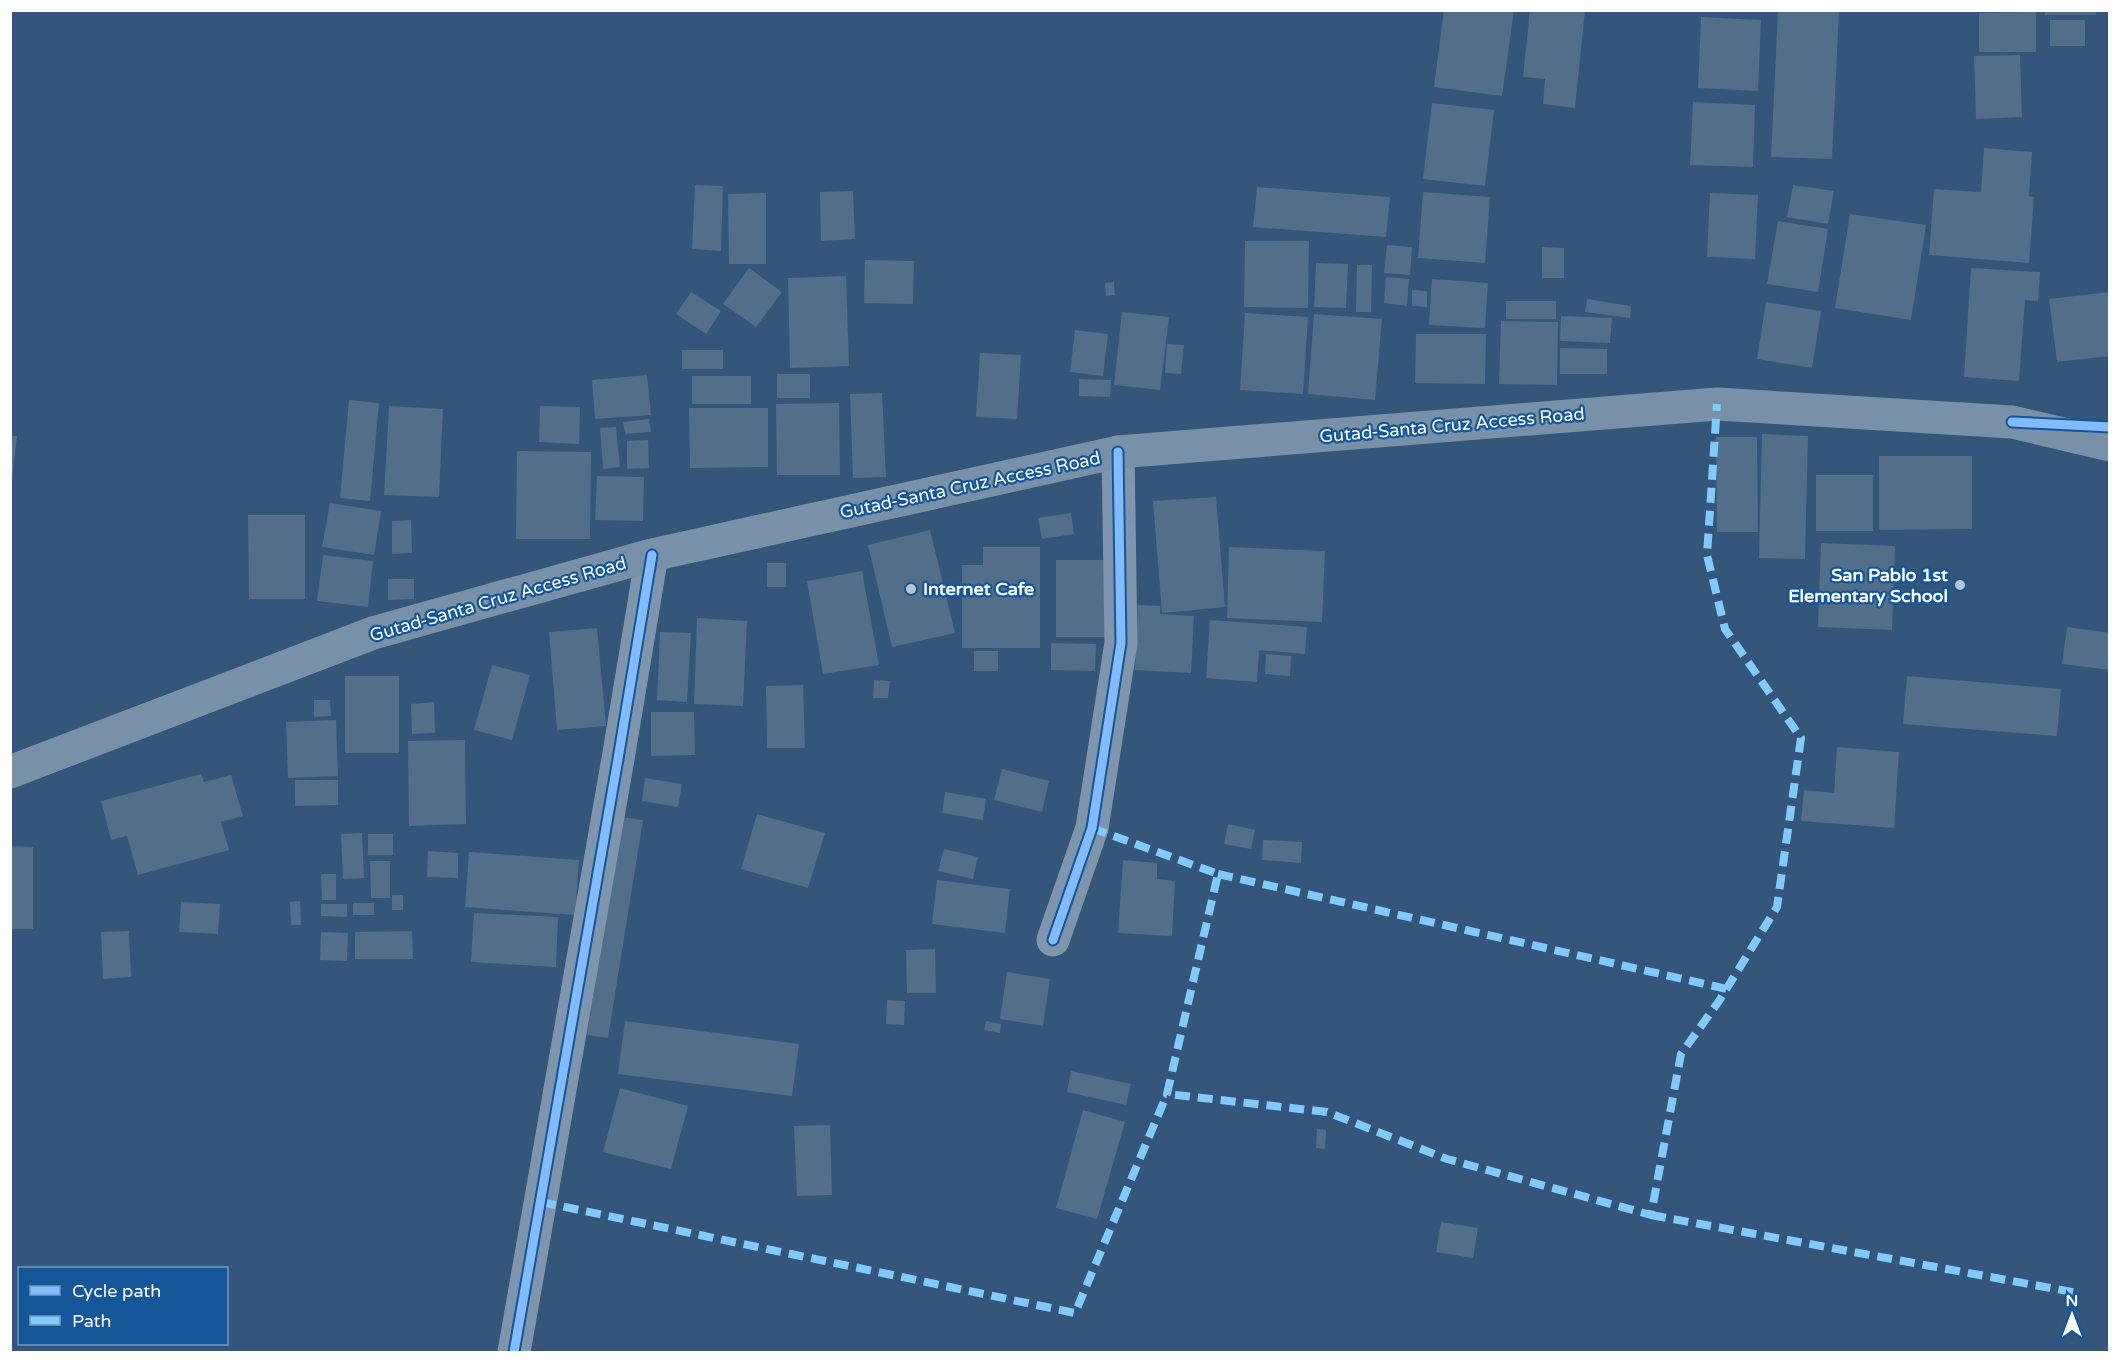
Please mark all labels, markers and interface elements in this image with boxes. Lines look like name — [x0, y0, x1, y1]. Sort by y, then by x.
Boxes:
street label: Gutad-Santa Cruz Access Road — [1319, 402, 1585, 448]
street label: Gutad-Santa Cruz Access Road — [838, 447, 1102, 523]
street label: Gutad-Santa Cruz Access Road — [367, 552, 629, 646]
place label: San Pablo 1st Elementary School — [1788, 564, 1948, 607]
place label: Internet Cafe — [923, 578, 1034, 600]
marker: San Pablo 1st Elementary School — [1953, 578, 1967, 592]
marker: Internet Cafe — [904, 582, 918, 596]
legend — [18, 1267, 228, 1345]
text: Cycle path — [72, 1280, 161, 1302]
north arrow — [2042, 1285, 2102, 1345]
text: N — [2066, 1291, 2078, 1311]
text: Path — [72, 1310, 111, 1332]

